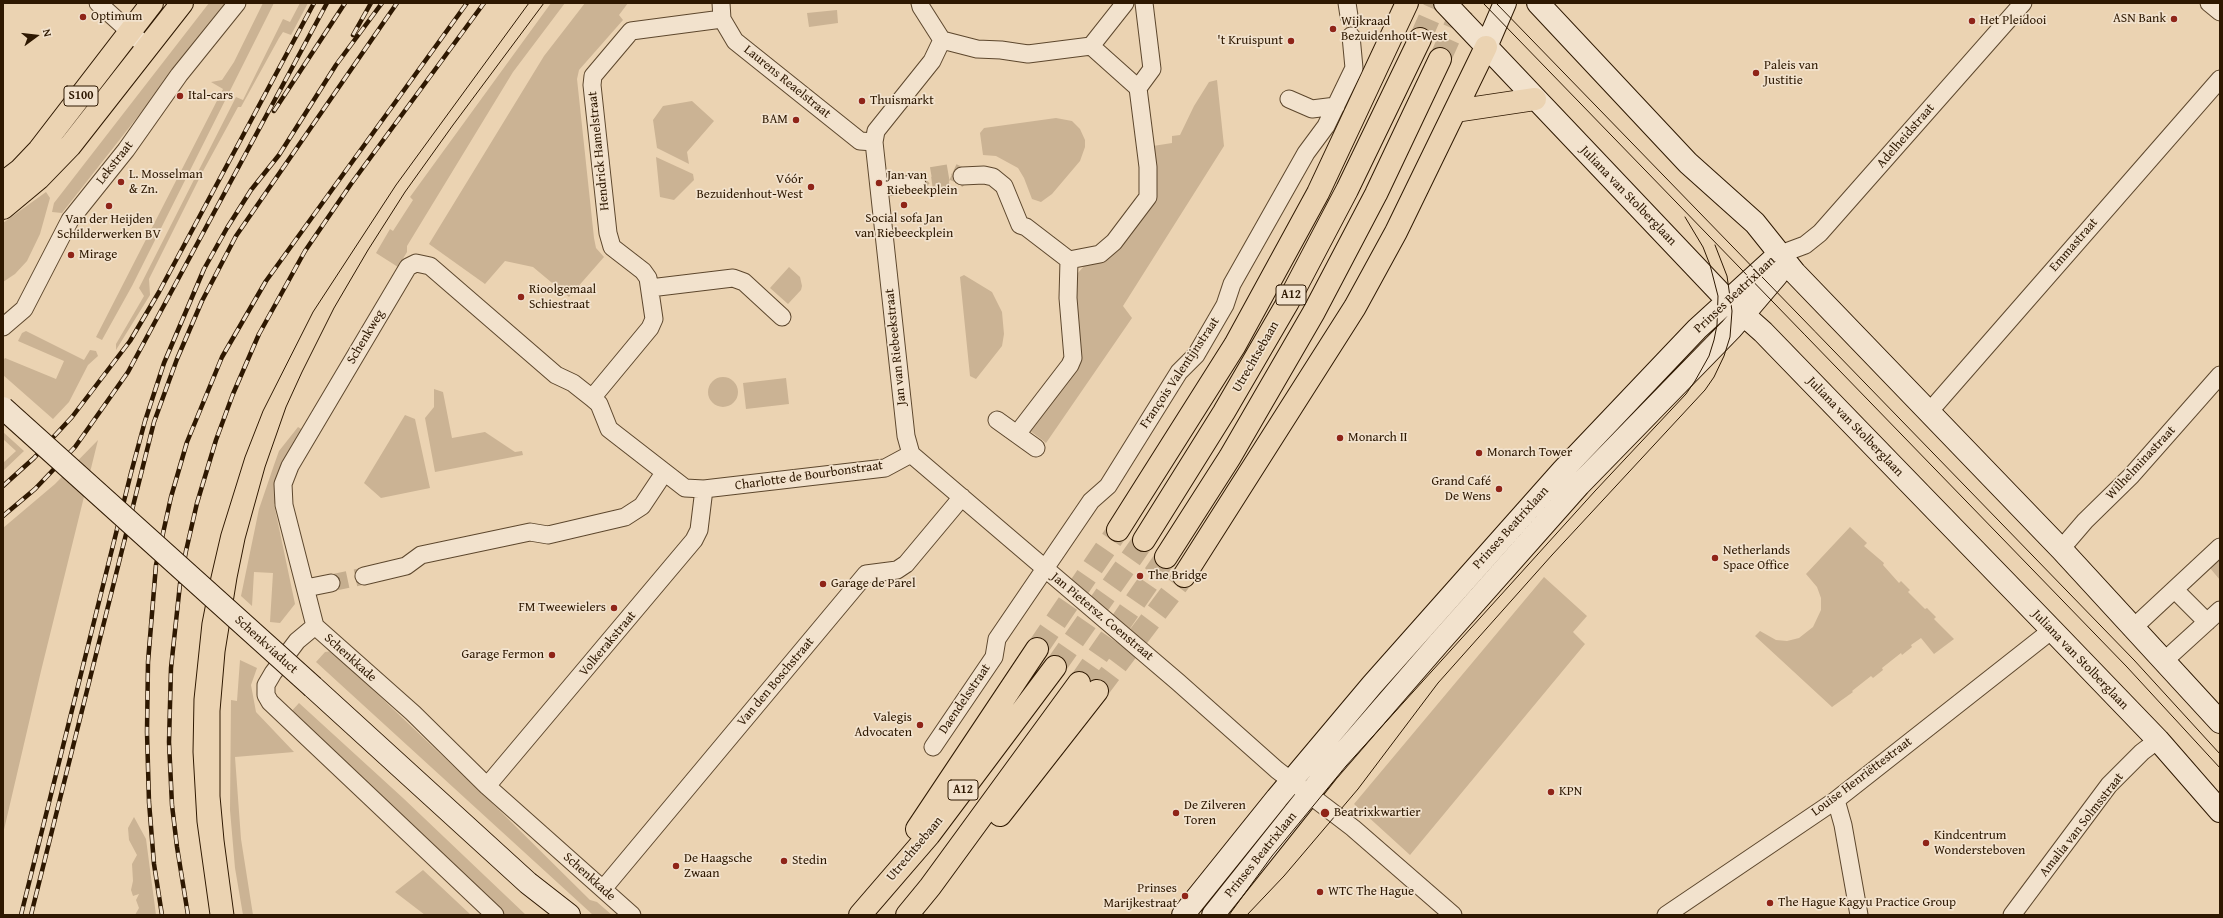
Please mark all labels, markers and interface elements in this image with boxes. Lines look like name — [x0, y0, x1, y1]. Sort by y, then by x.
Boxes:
place label: Optimum — [91, 9, 142, 25]
place label: ASN Bank — [2113, 11, 2166, 27]
marker: Optimum — [78, 12, 88, 22]
place label: Het Pleidooi — [1980, 13, 2046, 29]
place label: Wijkraad Bezuidenhout-West — [1341, 14, 1448, 45]
marker: ASN Bank — [2169, 14, 2179, 24]
north arrow — [16, 16, 56, 56]
marker: Het Pleidooi — [1967, 16, 1977, 26]
marker: Wijkraad Bezuidenhout-West — [1328, 24, 1338, 34]
text: N — [39, 27, 56, 39]
place label: 't Kruispunt — [1217, 33, 1283, 49]
marker: 't Kruispunt — [1286, 36, 1296, 46]
street label: Laurens Reaelstraat — [740, 42, 834, 122]
place label: Paleis van Justitie — [1764, 58, 1818, 89]
marker: Paleis van Justitie — [1751, 68, 1761, 78]
road number: S100 — [64, 86, 98, 106]
place label: Ital-cars — [188, 88, 233, 104]
marker: Ital-cars — [175, 91, 185, 101]
street label: Hendrick Hamelstraat — [585, 91, 613, 211]
place label: Thuismarkt — [870, 93, 934, 109]
marker: Thuismarkt — [857, 96, 867, 106]
street label: Adelheidstraat — [1874, 101, 1938, 171]
place label: BAM — [762, 112, 788, 128]
marker: BAM — [791, 115, 801, 125]
street label: Lekstraat — [93, 138, 137, 188]
street label: Juliana van Stolberglaan — [1576, 143, 1680, 249]
place label: L. Mosselman & Zn. — [129, 167, 203, 198]
place label: Jan van Riebeekplein — [887, 168, 957, 199]
place label: Vóór Bezuidenhout-West — [696, 172, 803, 203]
marker: L. Mosselman & Zn. — [116, 177, 126, 187]
marker: Jan van Riebeekplein — [874, 178, 884, 188]
marker: Vóór Bezuidenhout-West — [806, 182, 816, 192]
marker: Social sofa Jan van Riebeeckplein — [899, 200, 909, 210]
marker: Van der Heijden Schilderwerken BV — [104, 201, 114, 211]
place label: Social sofa Jan van Riebeeckplein — [855, 211, 953, 242]
place label: Van der Heijden Schilderwerken BV — [57, 212, 161, 243]
street label: Emmastraat — [2047, 215, 2101, 275]
place label: Mirage — [79, 247, 117, 263]
marker: Mirage — [66, 250, 76, 260]
street label: Prinses Beatrixlaan — [1691, 253, 1779, 337]
place label: Rioolgemaal Schiestraat — [529, 282, 596, 313]
road number: A12 — [1276, 285, 1306, 305]
street label: Jan van Riebeekstraat — [882, 288, 910, 406]
marker: Rioolgemaal Schiestraat — [516, 292, 526, 302]
street label: Schenkweg — [344, 307, 388, 367]
street label: François Valentijnstraat — [1137, 314, 1223, 432]
street label: Utrechtsebaan — [1229, 319, 1283, 395]
street label: Juliana van Stolberglaan — [1803, 374, 1907, 480]
street label: Wilhelminastraat — [2103, 423, 2179, 503]
place label: Monarch II — [1348, 430, 1408, 446]
marker: Monarch II — [1335, 433, 1345, 443]
place label: Monarch Tower — [1487, 445, 1572, 461]
marker: Monarch Tower — [1474, 448, 1484, 458]
street label: Charlotte de Bourbonstraat — [734, 458, 884, 494]
place label: Grand Café De Wens — [1431, 474, 1491, 505]
street label: Prinses Beatrixlaan — [1470, 484, 1552, 572]
marker: Grand Café De Wens — [1494, 484, 1504, 494]
place label: Netherlands Space Office — [1723, 543, 1790, 574]
marker: Netherlands Space Office — [1710, 553, 1720, 563]
place label: The Bridge — [1148, 568, 1207, 584]
street label: Jan Pietersz. Coenstraat — [1048, 570, 1156, 664]
marker: The Bridge — [1135, 571, 1145, 581]
place label: Garage de Parel — [831, 576, 916, 592]
marker: Garage de Parel — [818, 579, 828, 589]
place label: FM Tweewielers — [518, 600, 606, 616]
marker: FM Tweewielers — [609, 603, 619, 613]
street label: Juliana van Stolberglaan — [2028, 607, 2132, 713]
street label: Volkerakstraat — [576, 608, 640, 680]
street label: Schenkviaduct — [231, 613, 301, 677]
street label: Schenkkade — [321, 630, 379, 686]
street label: Van den Boschstraat — [734, 634, 818, 730]
place label: Garage Fermon — [462, 647, 544, 663]
marker: Garage Fermon — [547, 650, 557, 660]
street label: Daendelsstraat — [936, 661, 994, 737]
place label: Valegis Advocaten — [854, 710, 912, 741]
marker: Valegis Advocaten — [915, 720, 925, 730]
street label: Louise Henriëttestraat — [1809, 734, 1915, 820]
street label: Amalia van Solmsstraat — [2037, 770, 2127, 880]
road number: A12 — [948, 780, 978, 800]
place label: KPN — [1559, 784, 1582, 800]
marker: KPN — [1546, 787, 1556, 797]
place label: De Zilveren Toren — [1184, 798, 1246, 829]
place label: Beatrixkwartier — [1334, 805, 1421, 821]
marker: Beatrixkwartier — [1319, 807, 1331, 819]
marker: De Zilveren Toren — [1171, 808, 1181, 818]
street label: Prinses Beatrixlaan — [1222, 809, 1300, 901]
street label: Utrechtsebaan — [883, 814, 947, 884]
place label: Kindcentrum Wondersteboven — [1934, 828, 2025, 859]
marker: Kindcentrum Wondersteboven — [1921, 838, 1931, 848]
street label: Schenkkade — [560, 849, 618, 905]
place label: De Haagsche Zwaan — [684, 851, 752, 882]
place label: Stedin — [792, 853, 827, 869]
marker: Stedin — [779, 856, 789, 866]
marker: De Haagsche Zwaan — [671, 861, 681, 871]
place label: Prinses Marijkestraat — [1103, 881, 1177, 912]
place label: WTC The Hague — [1328, 884, 1414, 900]
marker: WTC The Hague — [1315, 887, 1325, 897]
marker: Prinses Marijkestraat — [1180, 891, 1190, 901]
place label: The Hague Kagyu Practice Group — [1778, 895, 1956, 911]
marker: The Hague Kagyu Practice Group — [1765, 898, 1775, 908]

